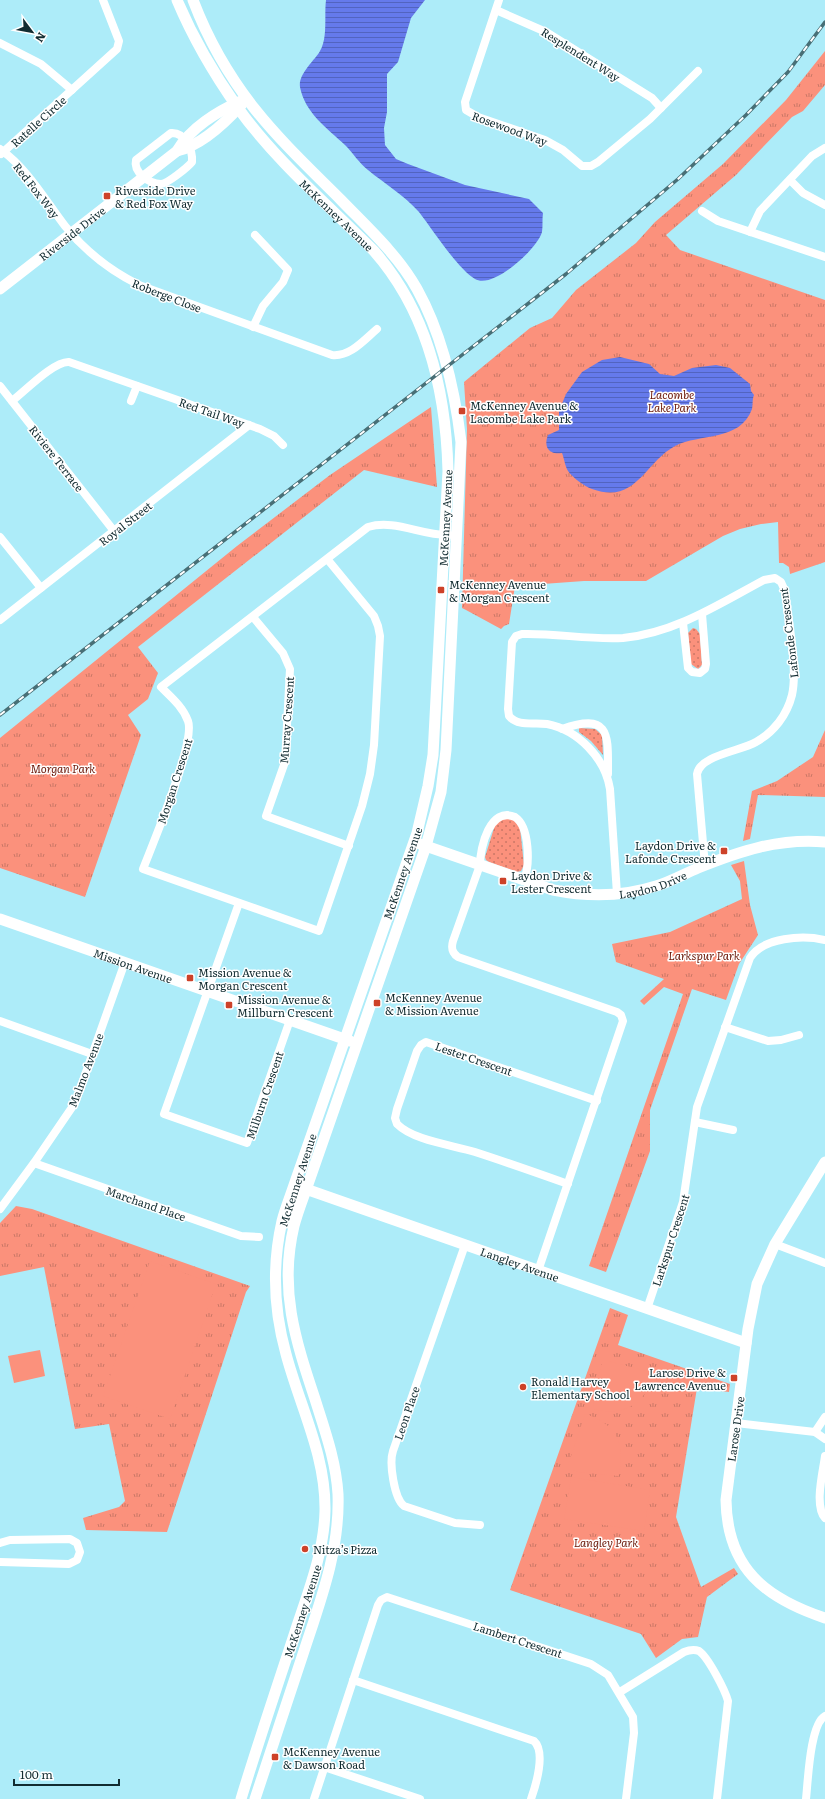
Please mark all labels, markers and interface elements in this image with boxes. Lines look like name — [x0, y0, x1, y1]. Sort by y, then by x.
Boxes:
north arrow — [12, 12, 52, 52]
street label: Resplendent Way — [538, 23, 624, 85]
text: N — [32, 30, 51, 46]
street label: Ratelle Circle — [7, 92, 69, 150]
street label: Rosewood Way — [470, 107, 551, 149]
street label: Red Fox Way — [10, 159, 64, 222]
street label: McKenney Avenue — [296, 175, 378, 255]
place label: Riverside Drive & Red Fox Way — [115, 182, 196, 211]
marker: Riverside Drive & Red Fox Way — [102, 191, 112, 201]
street label: Riverside Drive — [35, 202, 109, 264]
street label: Roberge Close — [130, 274, 204, 316]
park label: Lacombe Lake Park — [647, 386, 697, 415]
street label: Red Tail Way — [177, 393, 248, 431]
place label: McKenney Avenue & Lacombe Lake Park — [470, 397, 578, 426]
marker: McKenney Avenue & Lacombe Lake Park — [457, 406, 467, 416]
street label: Riviere Terrace — [26, 421, 88, 495]
street label: McKenney Avenue — [434, 469, 456, 567]
street label: Royal Street — [95, 497, 155, 549]
place label: McKenney Avenue & Morgan Crescent — [449, 576, 550, 605]
marker: McKenney Avenue & Morgan Crescent — [436, 585, 446, 595]
street label: Lafonde Crescent — [774, 586, 801, 679]
street label: Murray Crescent — [275, 675, 297, 764]
street label: Morgan Crescent — [153, 735, 196, 826]
park label: Morgan Park — [31, 760, 95, 776]
street label: McKenney Avenue — [379, 824, 425, 921]
place label: Laydon Drive & Lafonde Crescent — [625, 837, 717, 866]
marker: Laydon Drive & Lafonde Crescent — [719, 846, 729, 856]
street label: Laydon Drive — [618, 866, 689, 902]
place label: Laydon Drive & Lester Crescent — [511, 867, 592, 896]
marker: Laydon Drive & Lester Crescent — [498, 876, 508, 886]
street label: Mission Avenue — [91, 944, 175, 987]
park label: Larkspur Park — [668, 947, 740, 963]
place label: Mission Avenue & Morgan Crescent — [198, 964, 292, 993]
marker: Mission Avenue & Morgan Crescent — [185, 973, 195, 983]
place label: McKenney Avenue & Mission Avenue — [385, 989, 482, 1018]
place label: Mission Avenue & Millburn Crescent — [237, 991, 334, 1020]
marker: McKenney Avenue & Mission Avenue — [372, 998, 382, 1008]
marker: Mission Avenue & Millburn Crescent — [224, 1000, 234, 1010]
street label: Malmo Avenue — [64, 1030, 107, 1109]
street label: Lester Crescent — [433, 1037, 515, 1079]
street label: Milburn Crescent — [241, 1048, 287, 1141]
street label: McKenney Avenue — [274, 1131, 320, 1229]
street label: Marchand Place — [104, 1182, 188, 1224]
street label: Larkspur Crescent — [648, 1191, 693, 1288]
street label: Langley Avenue — [478, 1243, 562, 1285]
place label: Larose Drive & Lawrence Avenue — [634, 1364, 726, 1393]
place label: Ronald Harvey Elementary School — [531, 1373, 630, 1402]
marker: Larose Drive & Lawrence Avenue — [729, 1373, 739, 1383]
marker: Ronald Harvey Elementary School — [518, 1382, 528, 1392]
street label: Leon Place — [389, 1384, 423, 1442]
street label: Larose Drive — [722, 1395, 748, 1463]
park label: Langley Park — [574, 1534, 638, 1550]
place label: Nitza’s Pizza — [313, 1541, 377, 1557]
marker: Nitza’s Pizza — [300, 1544, 310, 1554]
street label: McKenney Avenue — [279, 1562, 325, 1660]
street label: Lambert Crescent — [471, 1617, 565, 1661]
place label: McKenney Avenue & Dawson Road — [283, 1743, 380, 1772]
marker: McKenney Avenue & Dawson Road — [270, 1752, 280, 1762]
scale bar — [14, 1761, 119, 1787]
text: 100 m — [20, 1765, 53, 1783]

